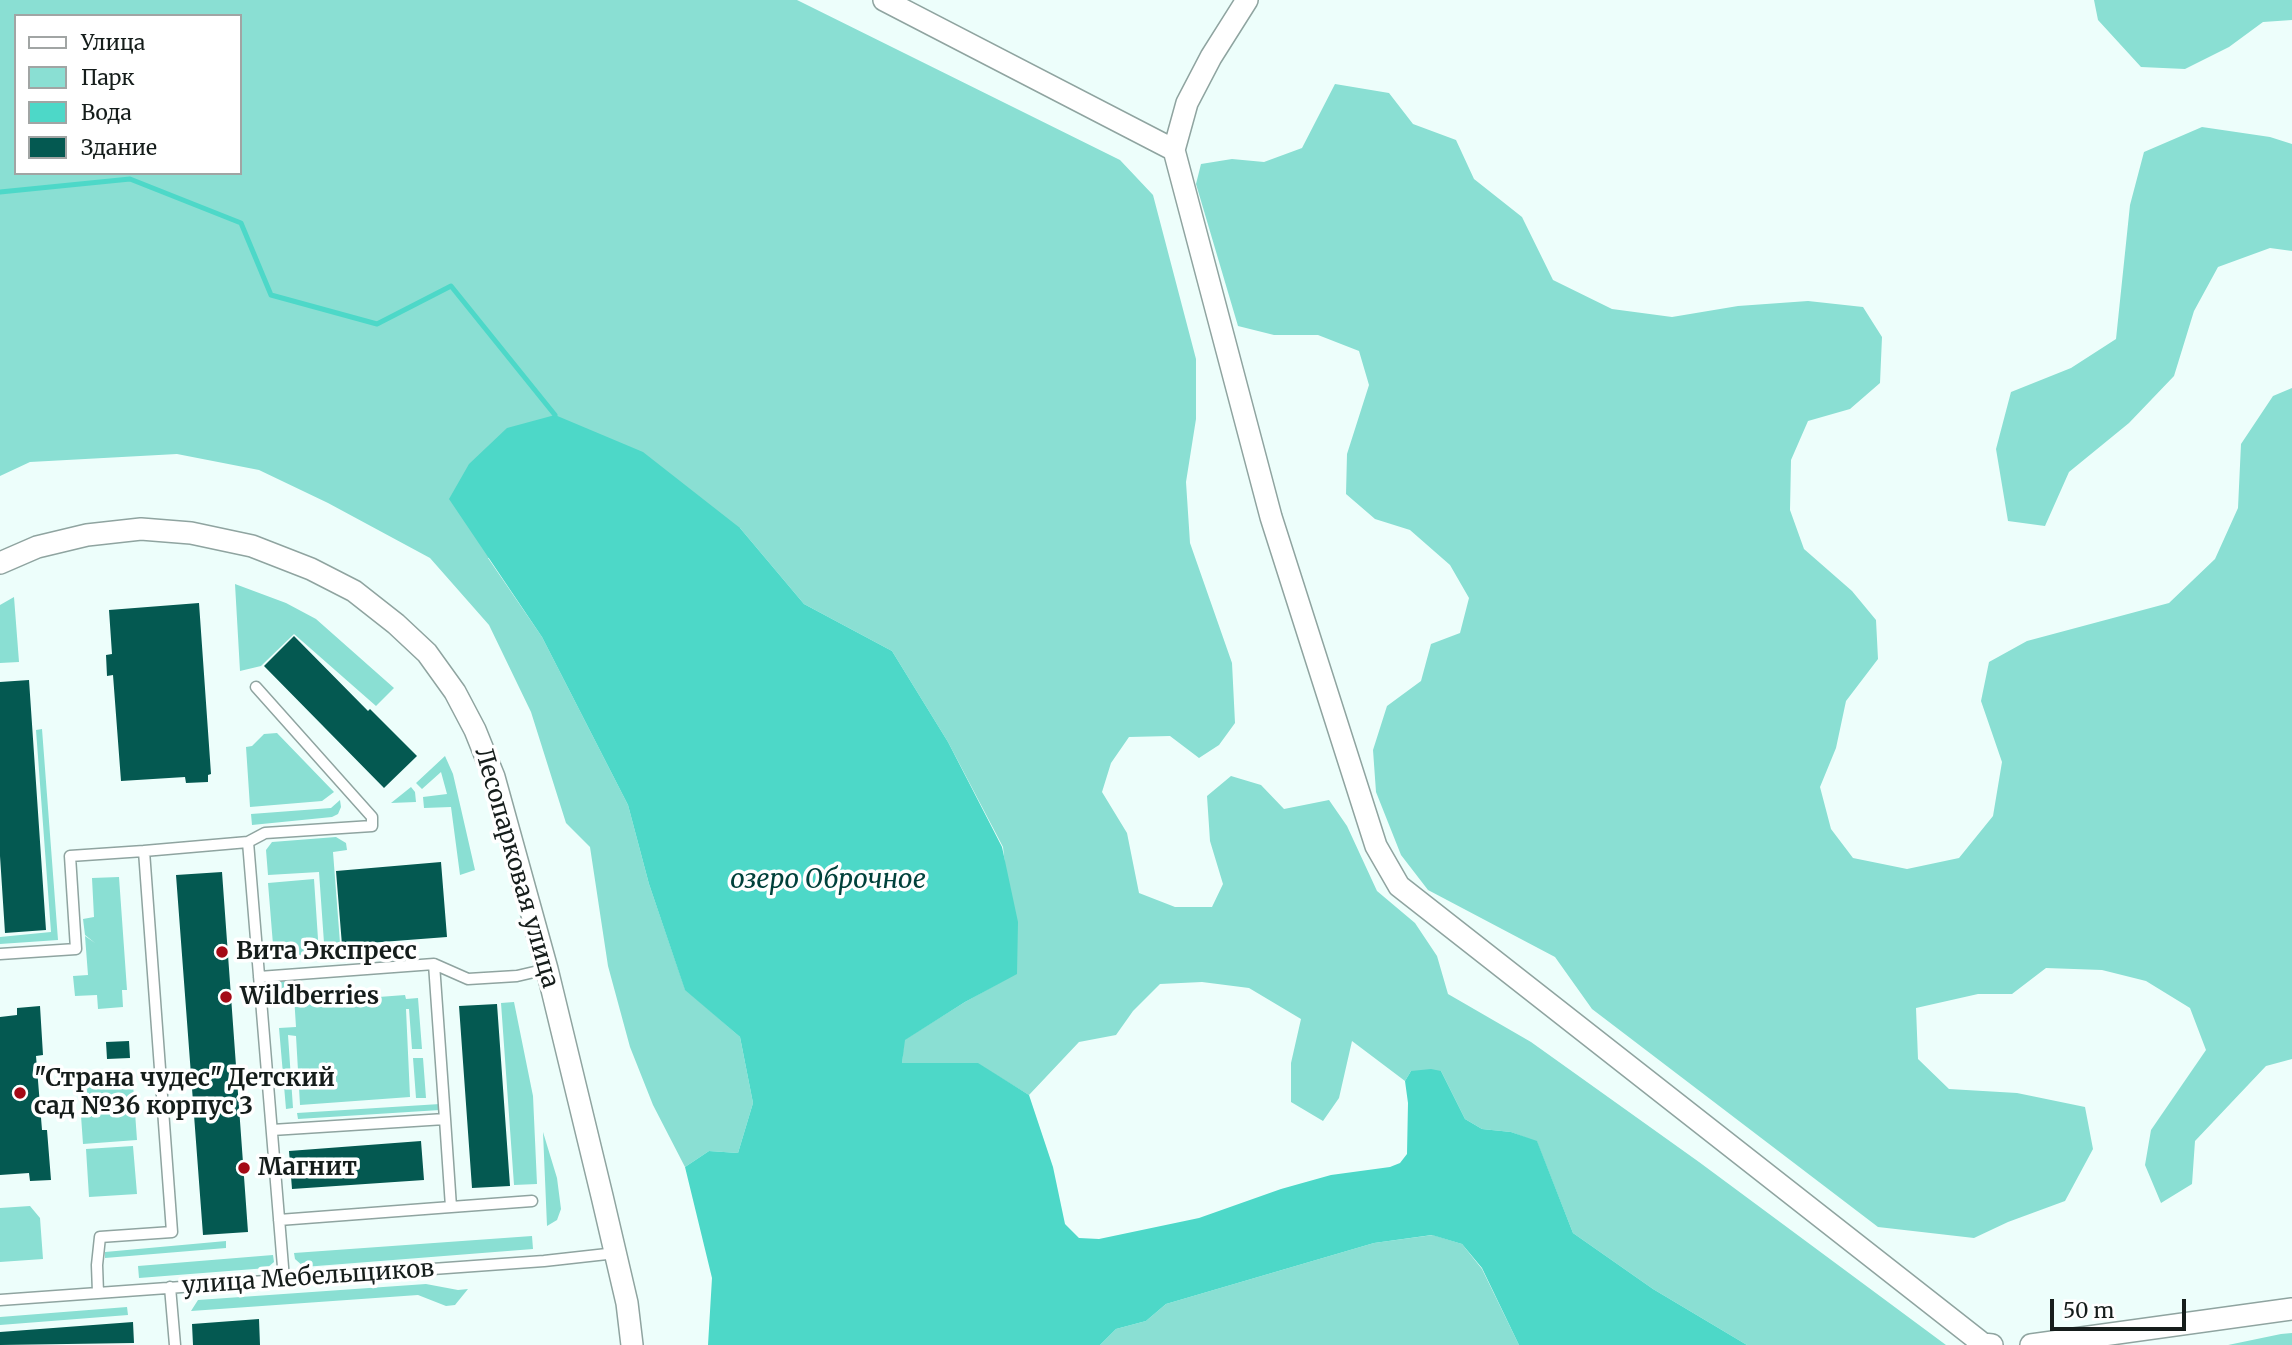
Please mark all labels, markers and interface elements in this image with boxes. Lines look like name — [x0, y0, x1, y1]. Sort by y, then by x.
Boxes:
legend — [14, 14, 242, 175]
text: Улица — [81, 29, 145, 56]
text: Парк — [81, 64, 135, 91]
text: Вода — [81, 99, 132, 126]
text: Здание — [81, 134, 157, 161]
street label: Лесопарковая улица — [468, 745, 564, 991]
water label: озеро Оброчное — [730, 865, 926, 897]
place label: Вита Экспресс — [236, 938, 417, 966]
marker: Вита Экспресс — [214, 944, 230, 960]
place label: Wildberries — [240, 983, 379, 1011]
marker: Wildberries — [218, 989, 234, 1005]
place label: "Страна чудес" Детский сад №36 корпус 3 — [34, 1065, 335, 1121]
marker: "Страна чудес" Детский сад №36 корпус 3 — [12, 1085, 28, 1101]
place label: Магнит — [258, 1154, 357, 1182]
marker: Магнит — [236, 1160, 252, 1176]
street label: улица Мебельщиков — [181, 1255, 435, 1301]
scale bar — [2054, 1286, 2190, 1330]
text: 50 m — [2063, 1297, 2114, 1324]

